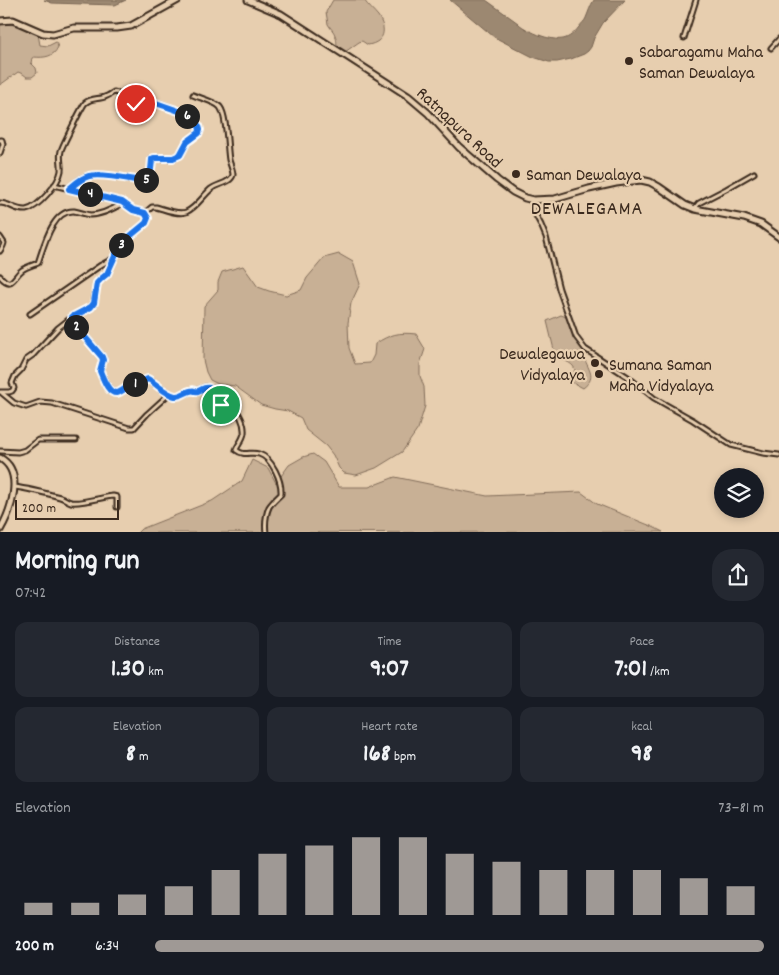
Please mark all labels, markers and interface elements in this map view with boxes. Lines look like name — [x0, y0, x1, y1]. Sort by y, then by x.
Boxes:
place label: Sabaragamu Maha Saman Dewalaya — [639, 41, 764, 87]
marker: Sabaragamu Maha Saman Dewalaya — [623, 55, 635, 67]
street label: Ratnapura Road — [410, 82, 507, 175]
pin — [115, 83, 157, 125]
icon: check — [122, 90, 150, 118]
pin: 6 — [174, 104, 200, 128]
text: 6 — [184, 106, 191, 126]
place label: Saman Dewalaya — [526, 164, 642, 189]
pin: 5 — [134, 168, 158, 192]
marker: Saman Dewalaya — [510, 168, 522, 180]
text: 5 — [143, 170, 150, 190]
pin: 4 — [78, 182, 102, 206]
text: 4 — [88, 184, 93, 204]
district label: DEWALEGAMA — [531, 196, 643, 224]
pin: 3 — [108, 232, 134, 258]
text: 3 — [118, 235, 125, 255]
pin: 2 — [64, 314, 88, 340]
text: 2 — [73, 317, 80, 337]
place label: Dewalegawa Vidyalaya — [499, 343, 586, 389]
place label: Sumana Saman Maha Vidyalaya — [609, 354, 714, 400]
marker: Dewalegawa Vidyalaya — [589, 357, 601, 369]
marker: Sumana Saman Maha Vidyalaya — [593, 368, 605, 380]
pin: 1 — [122, 372, 148, 396]
text: 1 — [134, 374, 137, 394]
pin — [200, 384, 242, 426]
icon: arrive — [207, 391, 235, 419]
map controls — [714, 468, 764, 518]
button: layers — [714, 468, 764, 518]
scale bar — [15, 498, 119, 521]
text: 200 m — [22, 499, 56, 519]
text: Morning run — [15, 543, 139, 583]
button: share — [712, 549, 764, 601]
text: 07:42 — [15, 582, 46, 605]
text: Distance — [114, 632, 160, 652]
text: Time — [378, 632, 401, 652]
text: Pace — [629, 632, 654, 652]
text: 1.30 — [111, 652, 145, 688]
text: 9:07 — [370, 652, 409, 688]
text: 7:01 — [614, 652, 647, 688]
text: km — [145, 662, 164, 682]
text: /km — [647, 662, 670, 682]
text: Elevation — [113, 717, 162, 737]
text: Heart rate — [361, 717, 418, 737]
text: kcal — [631, 717, 652, 737]
text: 8 — [126, 737, 136, 773]
text: 168 — [363, 737, 391, 773]
text: 98 — [631, 737, 653, 773]
text: m — [136, 747, 149, 767]
text: bpm — [391, 747, 416, 767]
text: Elevation — [15, 797, 71, 820]
text: 73–81 m — [718, 797, 764, 820]
text: 200 m — [15, 935, 54, 958]
text: 6:34 — [95, 935, 119, 958]

